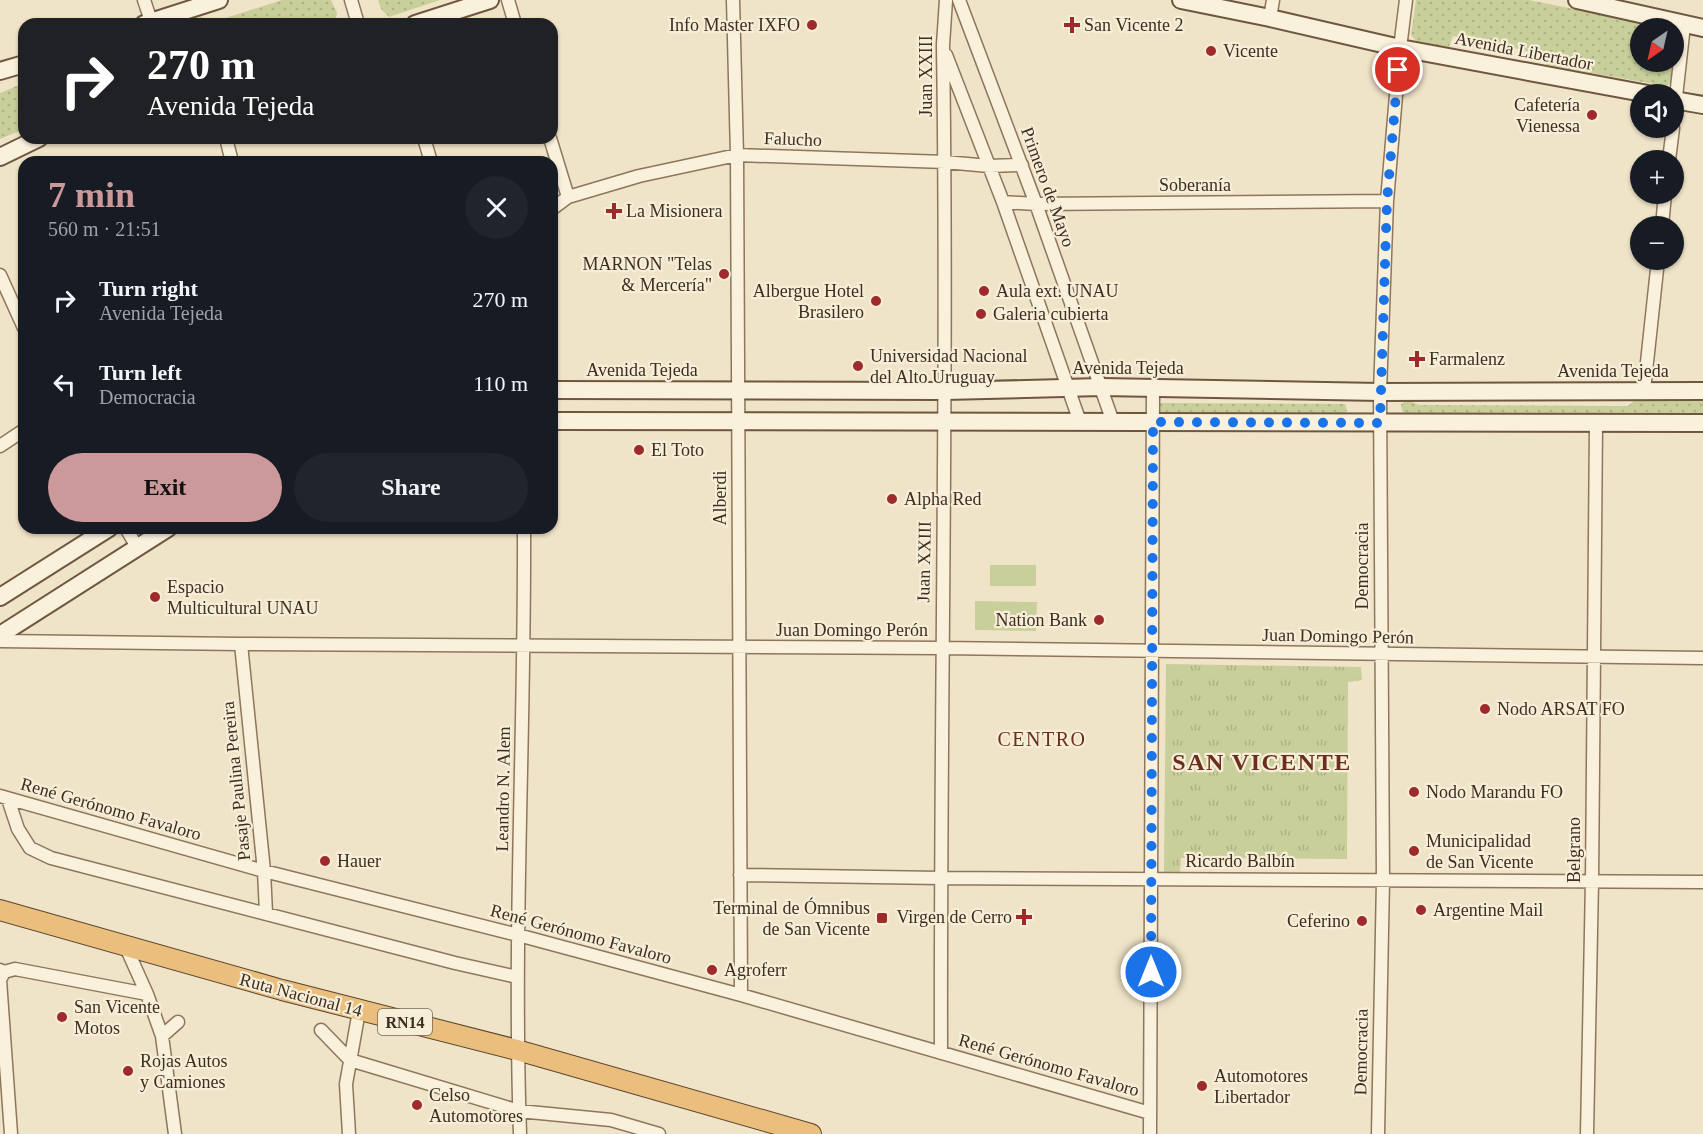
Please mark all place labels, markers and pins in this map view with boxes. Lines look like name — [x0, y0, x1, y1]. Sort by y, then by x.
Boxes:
place label: Info Master IXFO — [669, 15, 800, 35]
place label: San Vicente 2 — [1084, 15, 1184, 35]
marker: Info Master IXFO — [805, 18, 819, 32]
marker: San Vicente 2 — [1065, 18, 1079, 32]
place label: Vicente — [1223, 41, 1278, 61]
marker: Vicente — [1204, 44, 1218, 58]
pin — [1372, 44, 1423, 95]
place label: Cafetería Vienessa — [1514, 95, 1580, 136]
marker: Cafetería Vienessa — [1585, 108, 1599, 122]
place label: La Misionera — [626, 201, 722, 221]
marker: La Misionera — [607, 204, 621, 218]
place label: MARNON "Telas & Mercería" — [582, 254, 712, 295]
marker: MARNON "Telas & Mercería" — [717, 267, 731, 281]
place label: Albergue Hotel Brasilero — [753, 281, 864, 322]
place label: Aula ext. UNAU — [996, 281, 1118, 301]
marker: Aula ext. UNAU — [977, 284, 991, 298]
marker: Albergue Hotel Brasilero — [869, 294, 883, 308]
place label: Galeria cubierta — [993, 304, 1108, 324]
marker: Galeria cubierta — [974, 307, 988, 321]
place label: Universidad Nacional del Alto Uruguay — [870, 346, 1027, 387]
place label: Farmalenz — [1429, 349, 1505, 369]
marker: Farmalenz — [1410, 352, 1424, 366]
marker: Universidad Nacional del Alto Uruguay — [851, 359, 865, 373]
place label: El Toto — [651, 440, 704, 460]
marker: El Toto — [632, 443, 646, 457]
place label: Alpha Red — [904, 489, 981, 509]
marker: Alpha Red — [885, 492, 899, 506]
place label: Espacio Multicultural UNAU — [167, 577, 318, 618]
marker: Espacio Multicultural UNAU — [148, 590, 162, 604]
place label: Nation Bank — [996, 610, 1087, 630]
marker: Nation Bank — [1092, 613, 1106, 627]
place label: Nodo ARSAT FO — [1497, 699, 1625, 719]
marker: Nodo ARSAT FO — [1478, 702, 1492, 716]
place label: Nodo Marandu FO — [1426, 782, 1563, 802]
marker: Nodo Marandu FO — [1407, 785, 1421, 799]
place label: Municipalidad de San Vicente — [1426, 831, 1534, 872]
marker: Municipalidad de San Vicente — [1407, 844, 1421, 858]
place label: Hauer — [337, 851, 381, 871]
marker: Hauer — [318, 854, 332, 868]
place label: Terminal de Ómnibus de San Vicente — [713, 897, 870, 939]
place label: Argentine Mail — [1433, 900, 1543, 920]
marker: Argentine Mail — [1414, 903, 1428, 917]
place label: Virgen de Cerro — [896, 907, 1012, 927]
marker: Virgen de Cerro — [1017, 910, 1031, 924]
marker: Terminal de Ómnibus de San Vicente — [875, 911, 889, 925]
place label: Ceferino — [1287, 911, 1350, 931]
marker: Ceferino — [1355, 914, 1369, 928]
place label: Agroferr — [724, 960, 787, 980]
marker: Agroferr — [705, 963, 719, 977]
place label: San Vicente Motos — [74, 997, 160, 1038]
marker: San Vicente Motos — [55, 1010, 69, 1024]
place label: Rojas Autos y Camiones — [140, 1051, 228, 1092]
marker: Rojas Autos y Camiones — [121, 1064, 135, 1078]
place label: Automotores Libertador — [1214, 1066, 1308, 1107]
marker: Automotores Libertador — [1195, 1079, 1209, 1093]
place label: Celso Automotores — [429, 1085, 523, 1126]
marker: Celso Automotores — [410, 1098, 424, 1112]

